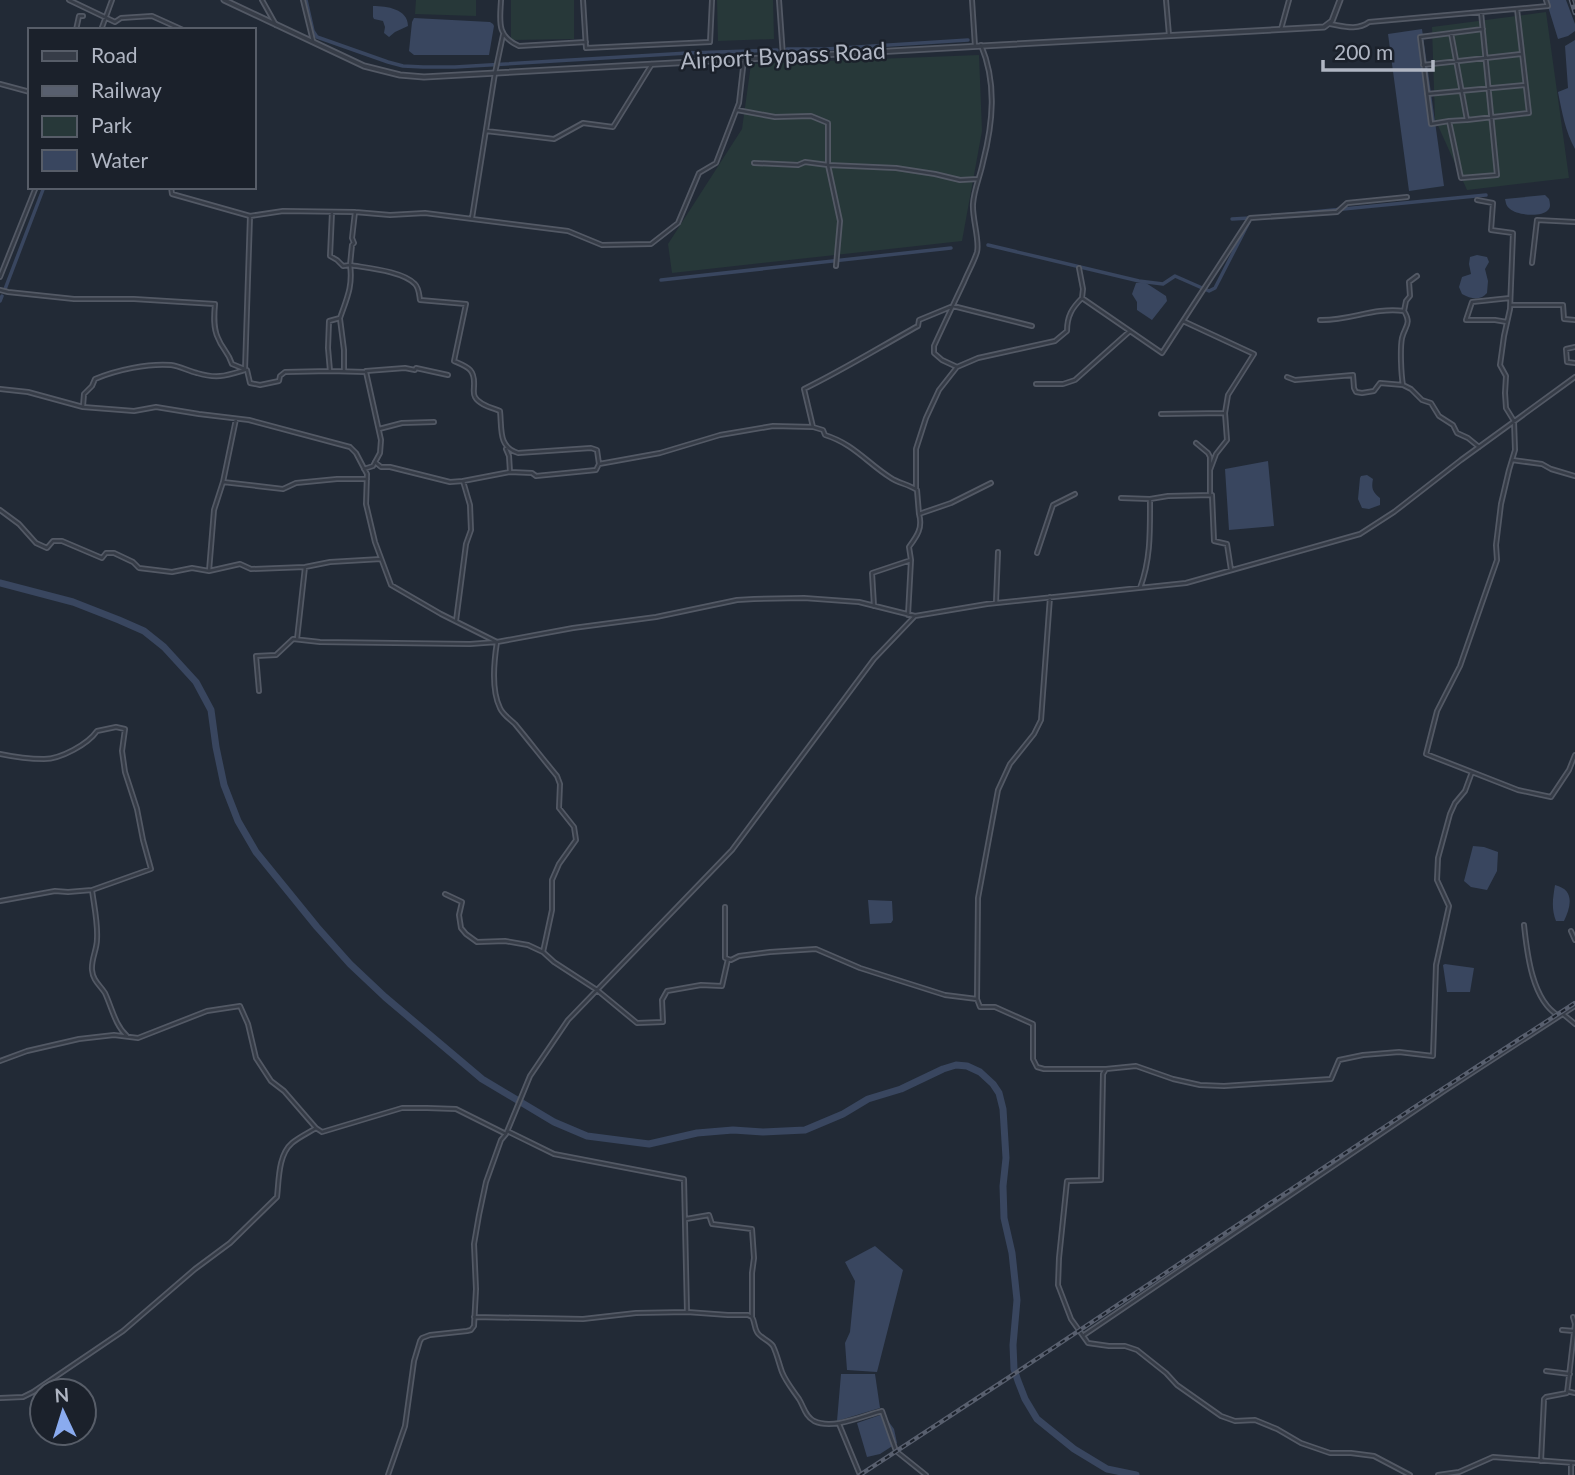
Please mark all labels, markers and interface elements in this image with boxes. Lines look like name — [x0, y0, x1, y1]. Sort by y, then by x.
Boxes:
legend — [28, 28, 256, 189]
scale bar — [1323, 28, 1433, 72]
street label: Airport Bypass Road — [680, 36, 886, 74]
text: 200 m — [1334, 39, 1393, 64]
text: Road — [91, 42, 138, 67]
text: Railway — [91, 77, 162, 102]
text: Park — [91, 112, 132, 137]
text: Water — [91, 147, 148, 172]
north arrow — [28, 1377, 98, 1447]
text: N — [54, 1383, 70, 1407]

